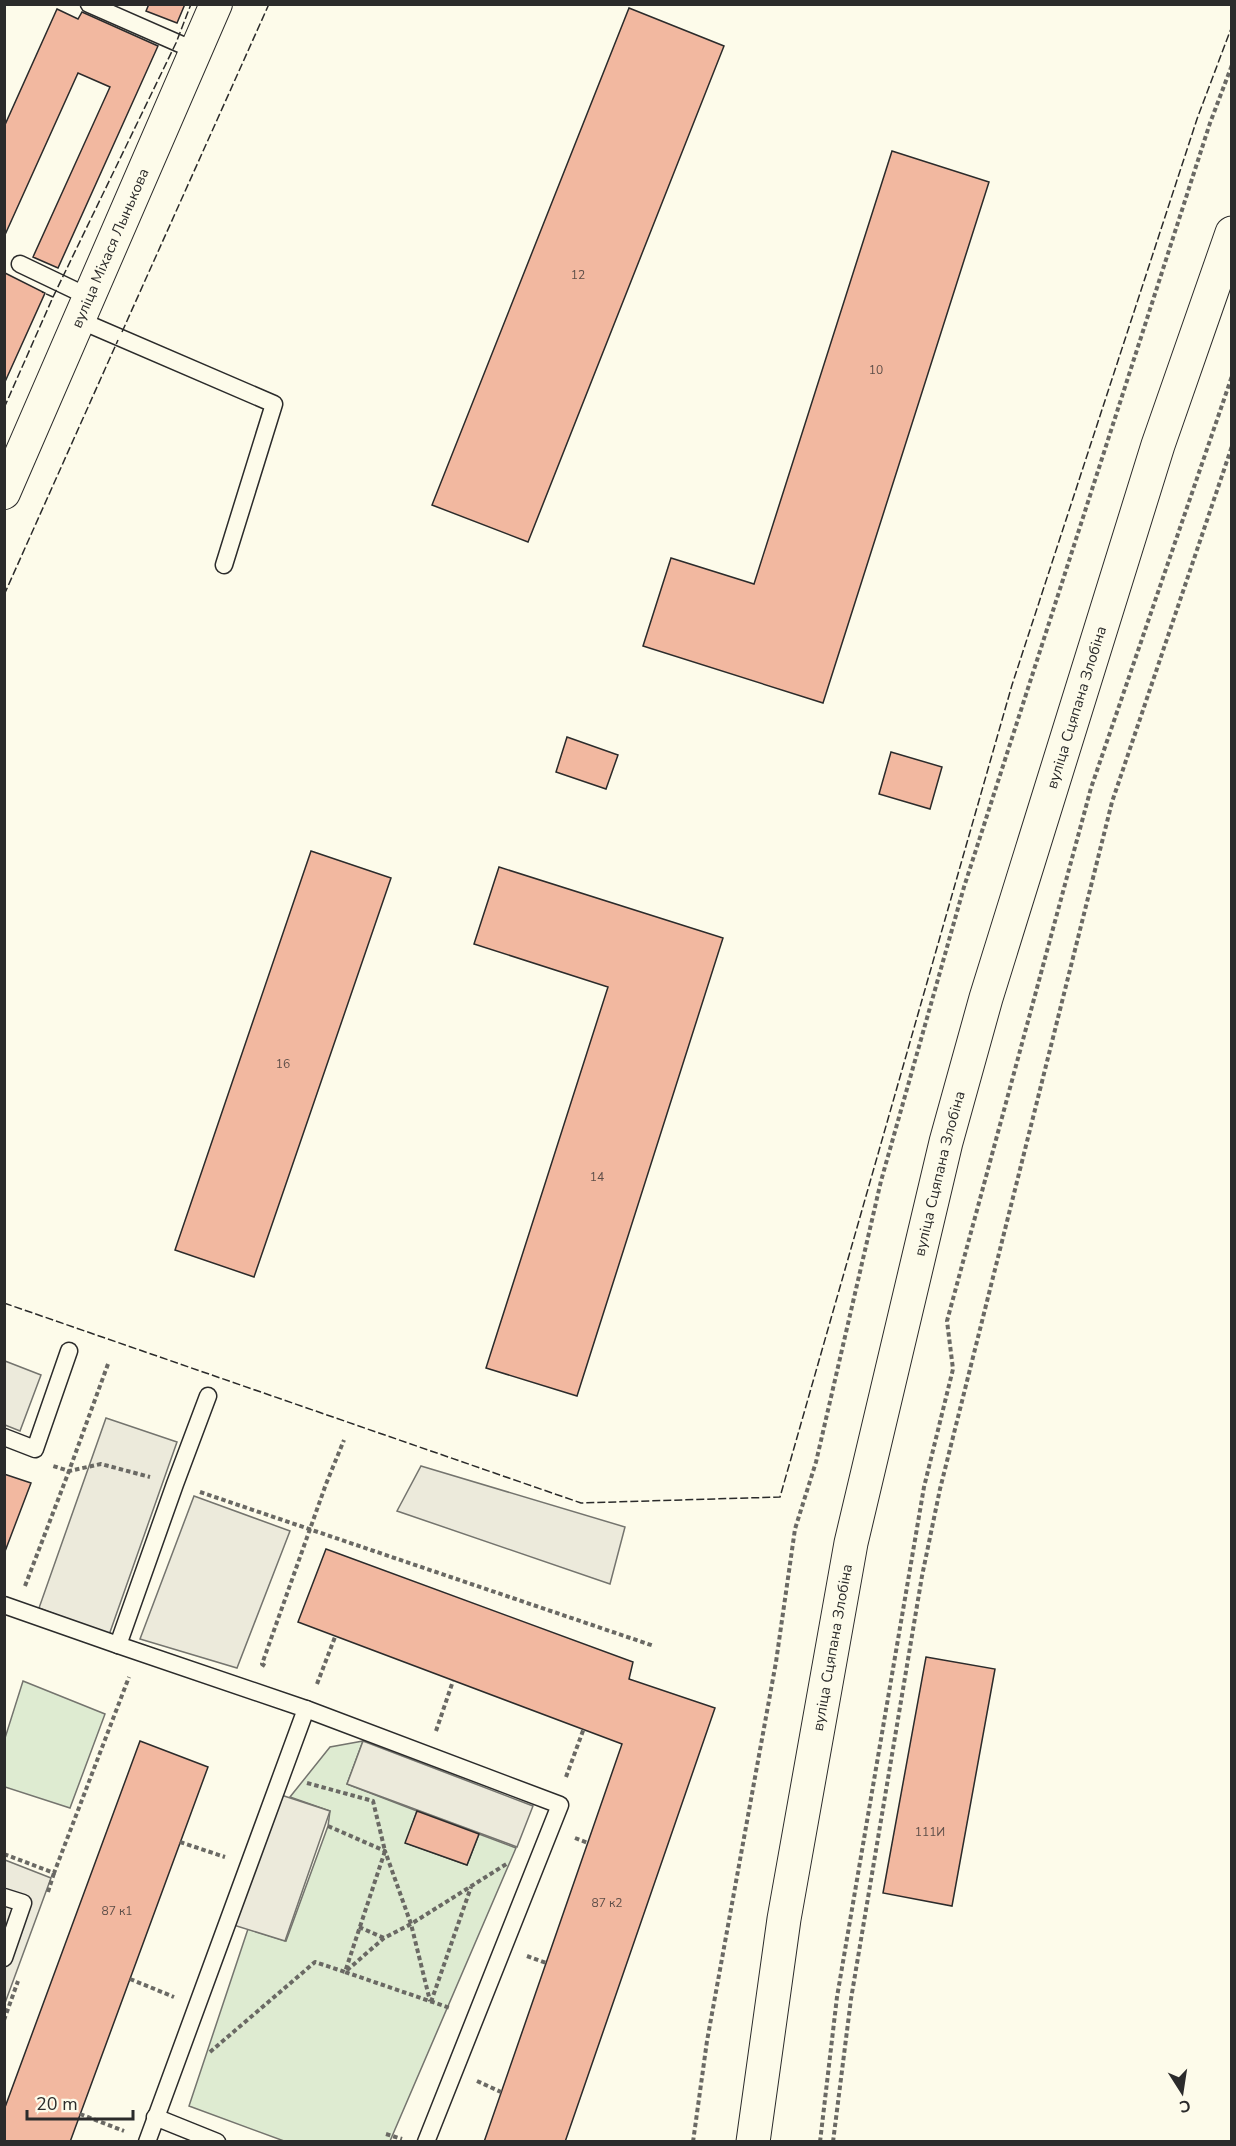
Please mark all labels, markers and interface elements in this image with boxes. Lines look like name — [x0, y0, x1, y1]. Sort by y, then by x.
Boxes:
street label: вуліца Міхася Лынькова — [67, 165, 154, 331]
house number: 12 — [571, 267, 585, 283]
house number: 10 — [869, 362, 883, 378]
street label: вуліца Сцяпана Злобіна — [1042, 623, 1111, 791]
house number: 16 — [276, 1056, 290, 1072]
street label: вуліца Сцяпана Злобіна — [909, 1089, 970, 1258]
house number: 14 — [590, 1169, 604, 1185]
street label: вуліца Сцяпана Злобіна — [808, 1562, 857, 1733]
house number: 111И — [915, 1824, 945, 1840]
house number: 87 к2 — [592, 1895, 623, 1911]
house number: 87 к1 — [102, 1903, 133, 1919]
north arrow — [1152, 2062, 1212, 2122]
scale bar — [27, 2083, 134, 2121]
text: 20 m — [36, 2092, 78, 2116]
text: С — [1177, 2094, 1193, 2118]

